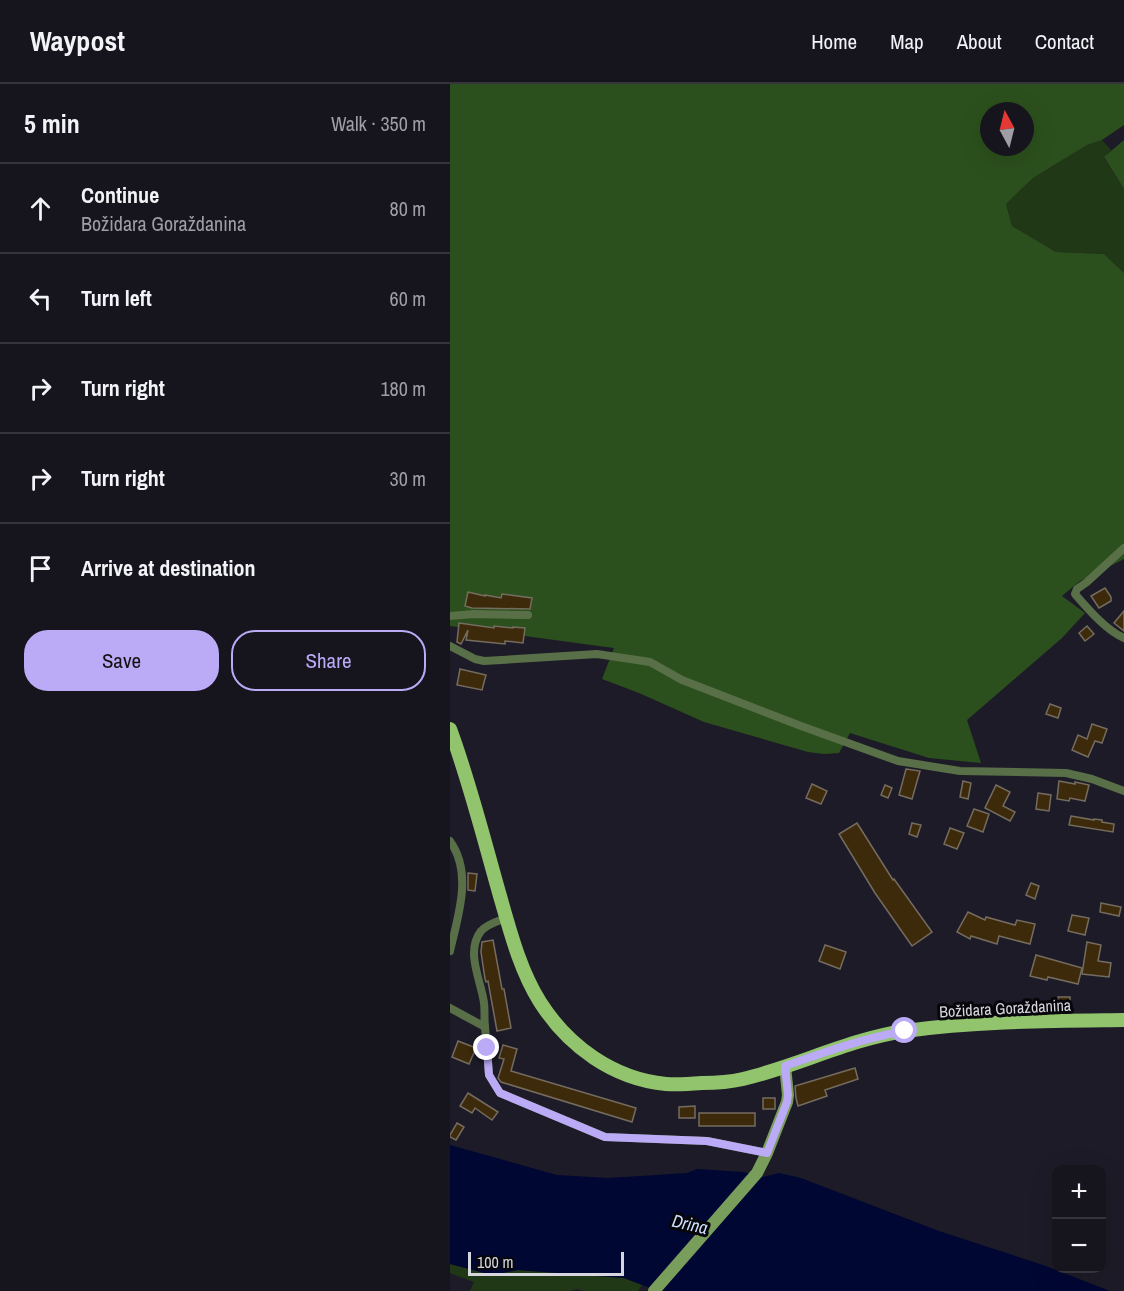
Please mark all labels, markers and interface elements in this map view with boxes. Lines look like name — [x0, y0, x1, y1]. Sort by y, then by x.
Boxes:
text: Waypost — [30, 22, 125, 60]
text: Home — [811, 27, 857, 56]
text: Map — [890, 27, 924, 56]
text: About — [957, 27, 1002, 56]
text: Contact — [1035, 27, 1094, 56]
north arrow — [980, 102, 1034, 156]
text: 5 min — [24, 106, 80, 141]
text: Walk · 350 m — [331, 110, 426, 137]
text: Continue — [81, 180, 159, 210]
icon: ahead — [24, 192, 57, 225]
text: 80 m — [390, 195, 426, 222]
text: Božidara Goraždanina — [81, 210, 246, 237]
icon: left — [24, 282, 57, 315]
text: Turn left — [81, 283, 152, 313]
text: 60 m — [390, 285, 426, 312]
icon: right — [24, 372, 57, 405]
text: Turn right — [81, 373, 165, 403]
text: 180 m — [380, 375, 426, 402]
icon: right — [24, 462, 57, 495]
text: Turn right — [81, 463, 165, 493]
text: 30 m — [390, 465, 426, 492]
icon: arrive — [24, 552, 57, 585]
text: Arrive at destination — [81, 553, 255, 583]
button: Save — [24, 630, 219, 691]
button: Share — [231, 630, 426, 691]
street label: Božidara Goraždanina — [938, 994, 1072, 1022]
route start — [891, 1017, 917, 1043]
route end — [473, 1034, 499, 1060]
map controls — [1052, 1165, 1106, 1273]
button: + — [1052, 1165, 1106, 1219]
water label: Drina — [670, 1208, 710, 1240]
button: − — [1052, 1219, 1106, 1273]
scale bar — [468, 1249, 624, 1276]
text: 100 m — [477, 1251, 513, 1273]

